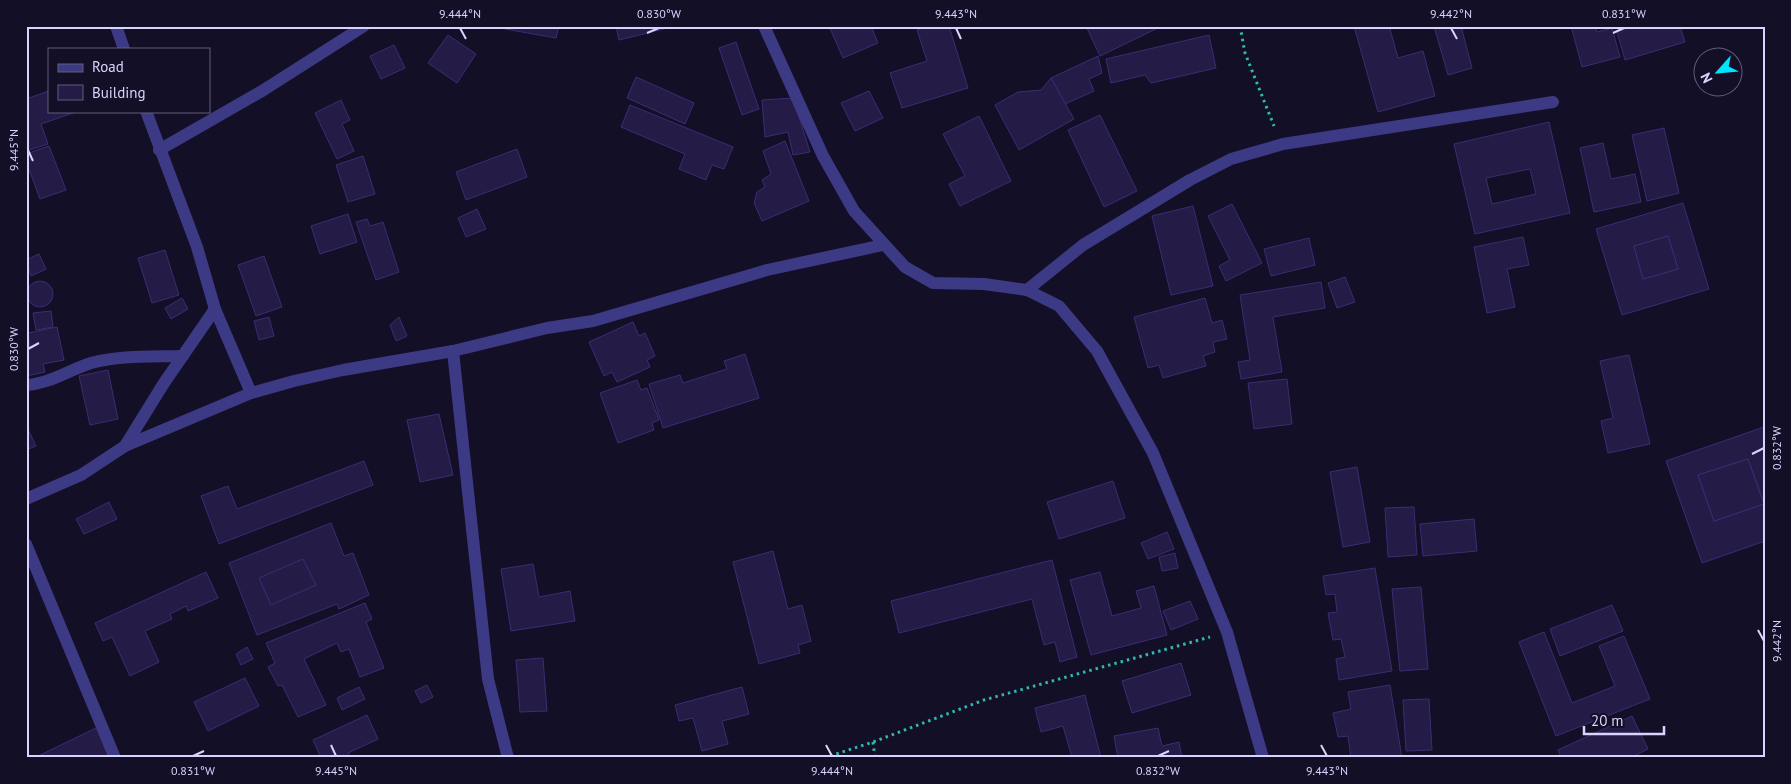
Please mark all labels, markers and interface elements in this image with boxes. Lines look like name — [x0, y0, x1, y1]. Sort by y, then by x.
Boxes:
text: 9.444°N — [439, 6, 481, 21]
text: 0.830°W — [637, 6, 681, 21]
text: 9.443°N — [935, 6, 977, 21]
text: 9.442°N — [1430, 6, 1472, 21]
text: 0.831°W — [1602, 6, 1646, 21]
legend — [48, 48, 210, 112]
north arrow — [1694, 48, 1744, 98]
text: Road — [92, 57, 124, 76]
text: N — [1696, 70, 1717, 86]
text: Building — [92, 83, 146, 102]
text: 9.445°N — [6, 129, 21, 171]
text: 0.830°W — [6, 327, 21, 371]
text: 0.832°W — [1769, 426, 1784, 470]
text: 9.442°N — [1769, 620, 1784, 662]
scale bar — [1584, 704, 1664, 736]
text: 20 m — [1591, 711, 1624, 730]
text: 0.831°W — [171, 763, 215, 778]
text: 9.445°N — [315, 763, 357, 778]
text: 9.444°N — [811, 763, 853, 778]
text: 0.832°W — [1136, 763, 1180, 778]
text: 9.443°N — [1306, 763, 1348, 778]

